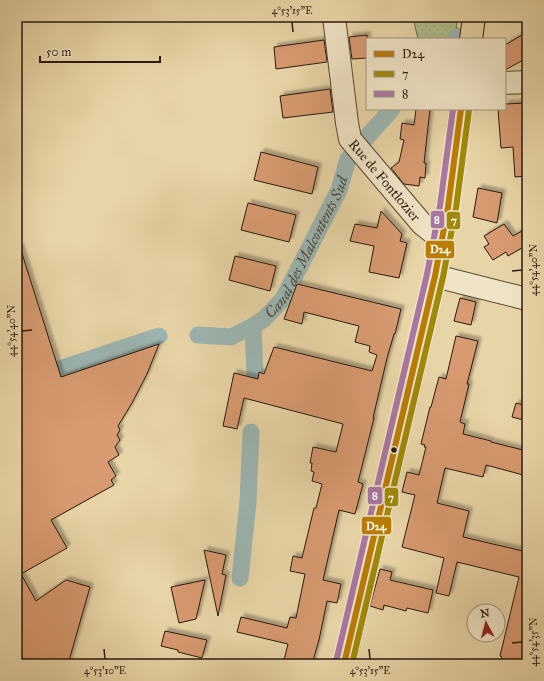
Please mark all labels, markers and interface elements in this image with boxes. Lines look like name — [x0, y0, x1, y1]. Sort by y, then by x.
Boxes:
text: 4°53'15"E — [272, 5, 312, 17]
scale bar — [40, 38, 160, 64]
legend — [366, 38, 506, 110]
text: 50 m — [46, 45, 71, 59]
text: D24 — [402, 47, 424, 61]
text: 7 — [402, 67, 408, 81]
text: 8 — [402, 87, 408, 101]
street label: Rue de Fontlozier — [345, 135, 425, 225]
water label: Canal des Malcontents Sud — [261, 173, 352, 322]
line badge: 8 — [430, 210, 445, 229]
line badge: 7 — [446, 211, 461, 230]
text: 8 — [434, 213, 440, 226]
text: 7 — [451, 214, 457, 227]
line badge: D24 — [425, 240, 455, 259]
text: D24 — [430, 243, 451, 257]
text: 44°54'40"N — [528, 244, 540, 296]
text: 44°54'40"N — [6, 305, 18, 357]
unlabelled marker — [389, 445, 399, 455]
line badge: 8 — [367, 486, 383, 505]
line badge: 7 — [384, 487, 399, 507]
text: 8 — [372, 489, 378, 502]
text: 7 — [388, 491, 394, 504]
line badge: D24 — [361, 516, 392, 535]
text: D24 — [366, 520, 387, 534]
north arrow — [466, 603, 506, 643]
text: N — [479, 606, 491, 621]
text: 44°54'35"N — [528, 617, 540, 667]
text: 4°53'10"E — [84, 665, 126, 677]
text: 4°53'15"E — [350, 665, 390, 677]

